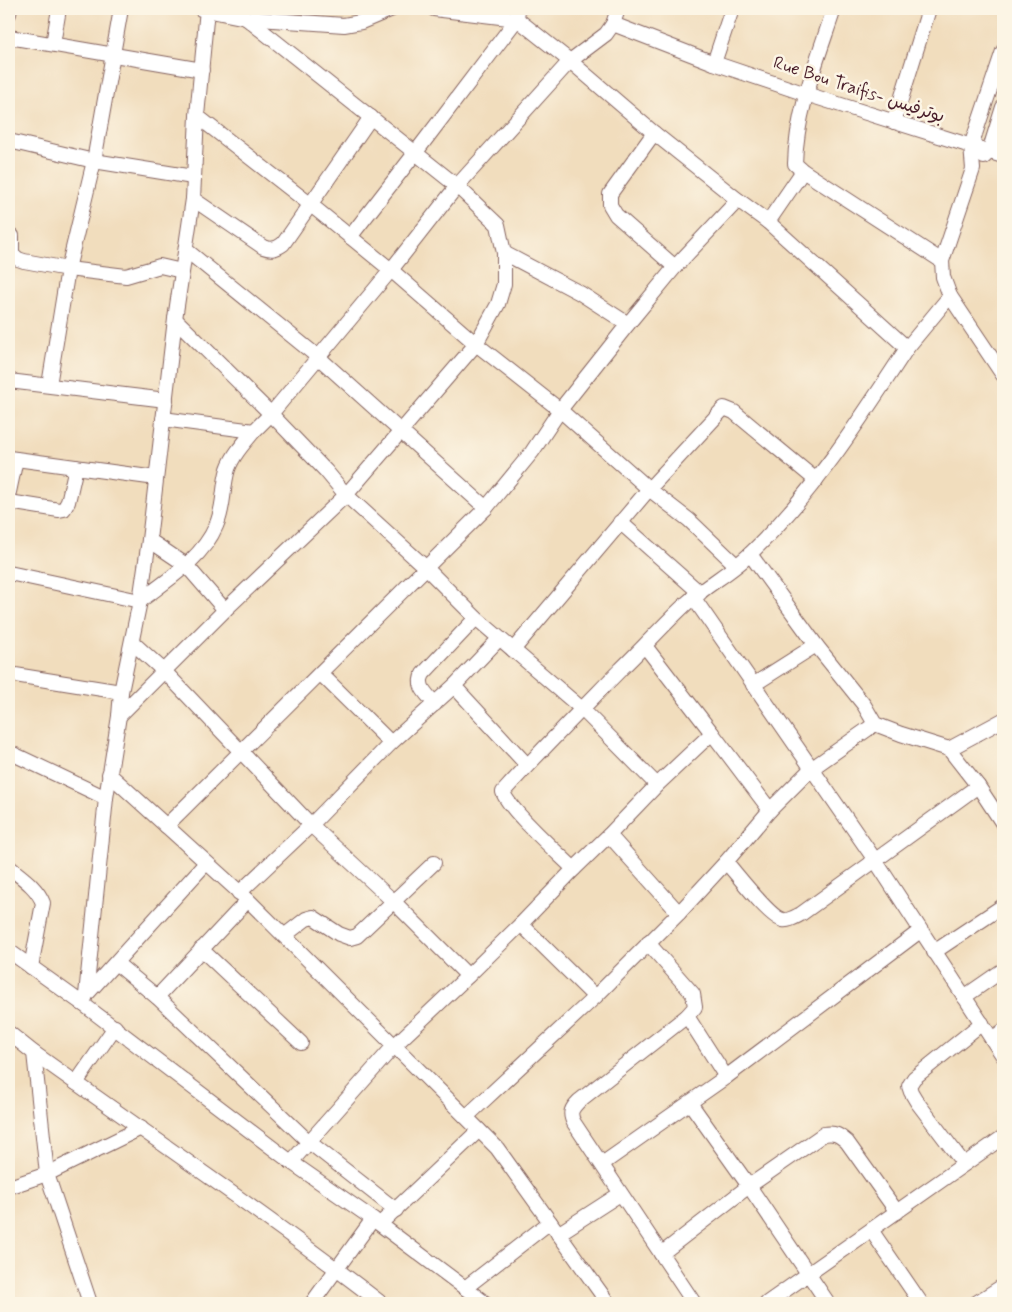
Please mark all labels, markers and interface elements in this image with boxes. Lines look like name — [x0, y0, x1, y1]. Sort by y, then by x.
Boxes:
street label: Rue Bou Traifis- بوترفيس — [770, 51, 948, 129]

